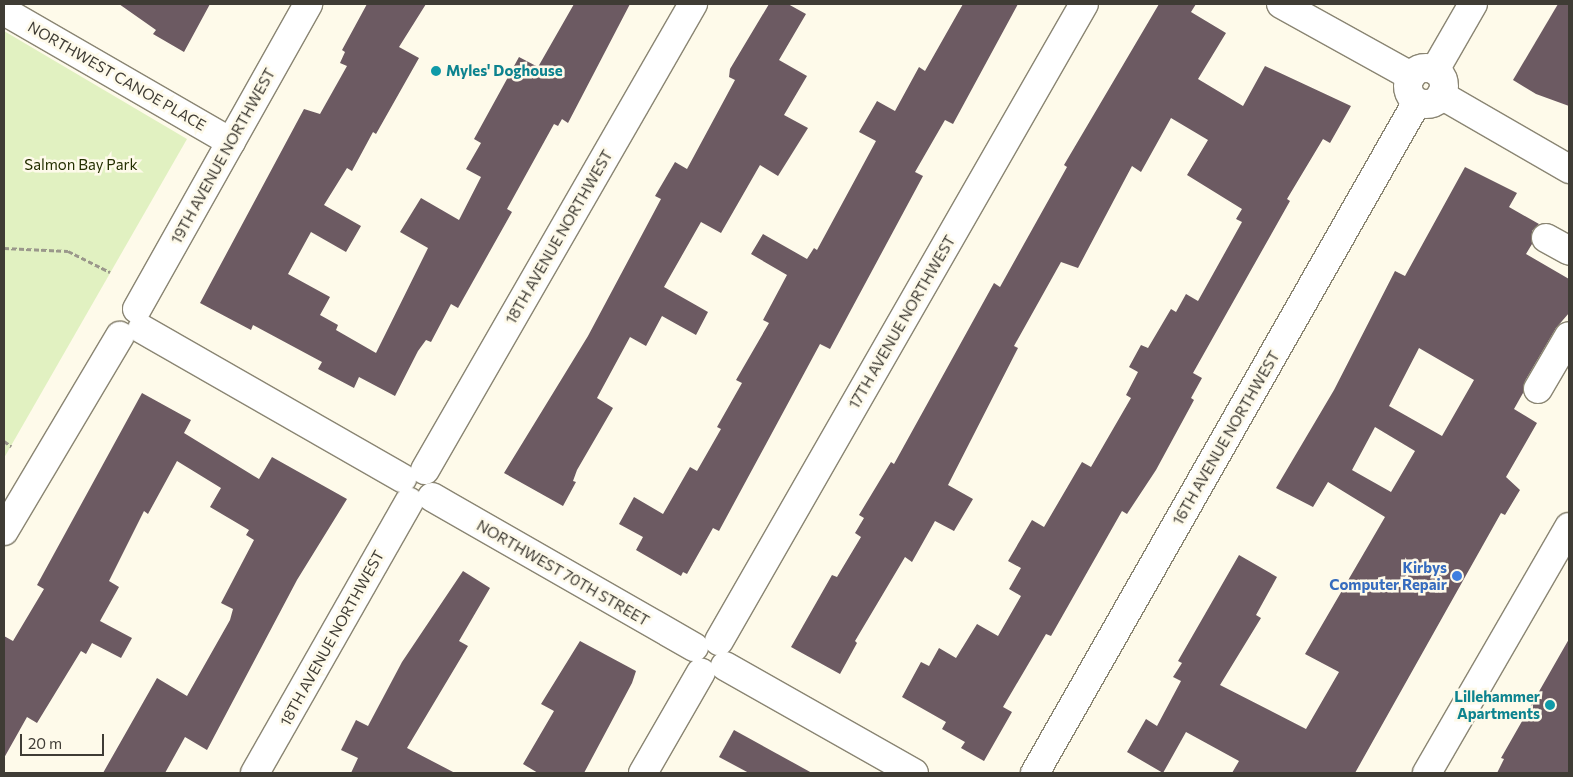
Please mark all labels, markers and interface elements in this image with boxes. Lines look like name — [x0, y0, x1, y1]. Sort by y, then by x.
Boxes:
street label: NORTHWEST CANOE PLACE — [25, 18, 209, 134]
place label: Myles' Doghouse — [446, 62, 563, 80]
street label: 19TH AVENUE NORTHWEST — [167, 65, 279, 247]
marker: Myles' Doghouse — [430, 65, 442, 77]
street label: 18TH AVENUE NORTHWEST — [502, 147, 616, 327]
park label: Salmon Bay Park — [24, 156, 138, 174]
street label: 17TH AVENUE NORTHWEST — [845, 232, 959, 412]
street label: 16TH AVENUE NORTHWEST — [1169, 348, 1283, 528]
street label: NORTHWEST 70TH STREET — [474, 516, 652, 630]
street label: 18TH AVENUE NORTHWEST — [276, 547, 388, 729]
place label: Kirbys Computer Repair — [1329, 558, 1447, 593]
marker: Kirbys Computer Repair — [1451, 570, 1463, 582]
place label: Lillehammer Apartments — [1454, 687, 1540, 722]
marker: Lillehammer Apartments — [1544, 699, 1556, 711]
scale bar — [22, 724, 106, 756]
text: 20 m — [28, 734, 62, 752]

